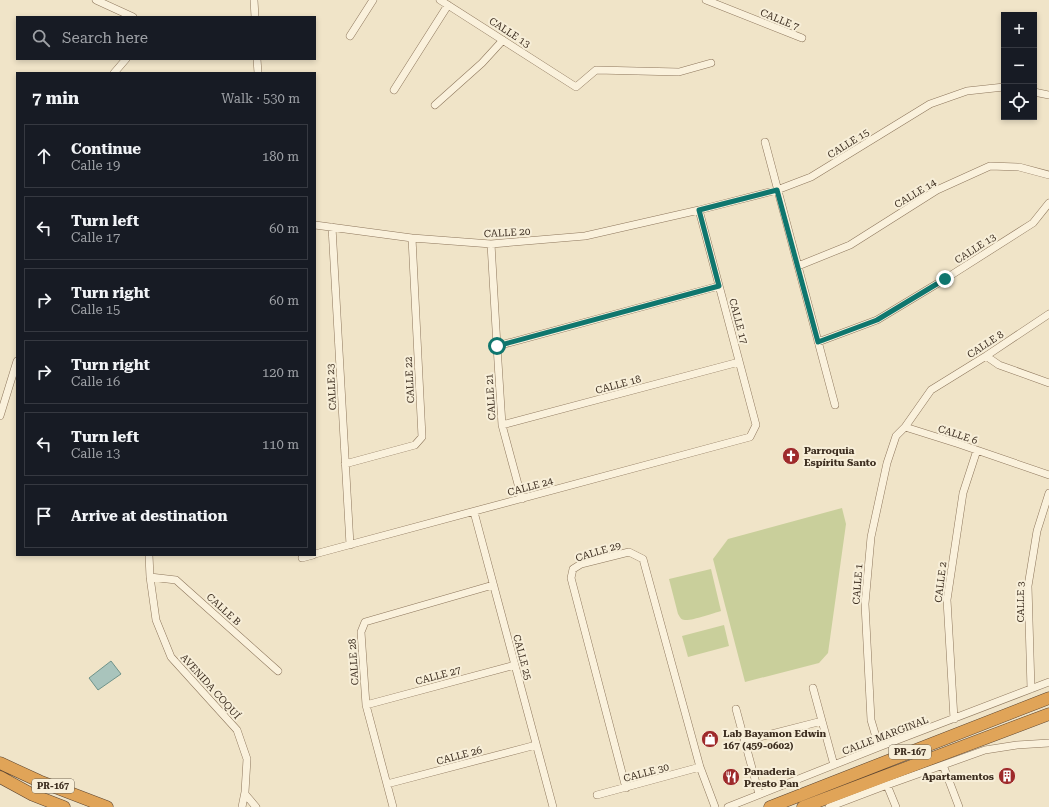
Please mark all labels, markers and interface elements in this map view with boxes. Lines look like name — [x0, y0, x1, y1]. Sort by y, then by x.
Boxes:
street label: CALLE 7 — [759, 7, 801, 32]
map controls — [1001, 12, 1037, 120]
button: + — [1001, 12, 1037, 48]
street label: CALLE 13 — [487, 15, 533, 50]
search box — [16, 16, 316, 60]
icon: search — [30, 27, 52, 49]
text: Search here — [62, 29, 148, 47]
button: − — [1001, 48, 1037, 84]
button: locate — [1001, 84, 1037, 120]
text: 7 min — [32, 88, 79, 108]
text: Walk · 530 m — [221, 91, 300, 106]
street label: CALLE 15 — [826, 126, 871, 160]
text: Continue — [71, 140, 141, 158]
icon: ahead — [33, 145, 55, 167]
text: 180 m — [262, 149, 299, 164]
text: Calle 19 — [71, 158, 120, 173]
street label: CALLE 14 — [892, 176, 938, 210]
text: Turn left — [71, 212, 139, 230]
icon: left — [33, 217, 55, 239]
text: 60 m — [269, 221, 299, 236]
street label: CALLE 20 — [483, 226, 531, 239]
text: Calle 17 — [71, 230, 120, 245]
street label: CALLE 13 — [953, 231, 998, 266]
route end — [936, 270, 954, 288]
text: Turn right — [71, 284, 150, 302]
icon: right — [33, 289, 55, 311]
text: 60 m — [269, 293, 299, 308]
street label: CALLE 17 — [727, 297, 750, 345]
text: Calle 15 — [71, 302, 120, 317]
street label: CALLE 8 — [965, 328, 1006, 360]
route start — [488, 337, 506, 355]
text: Turn right — [71, 356, 150, 374]
street label: CALLE 22 — [403, 356, 416, 404]
icon: right — [33, 361, 55, 383]
street label: CALLE 23 — [325, 363, 338, 411]
text: 120 m — [262, 365, 299, 380]
street label: CALLE 21 — [483, 373, 498, 421]
street label: CALLE 18 — [594, 373, 642, 396]
text: Calle 16 — [71, 374, 120, 389]
street label: CALLE 6 — [937, 423, 979, 446]
text: Turn left — [71, 428, 139, 446]
icon: left — [33, 433, 55, 455]
text: 110 m — [262, 437, 299, 452]
place label: Parroquia Espíritu Santo — [804, 445, 877, 468]
text: Calle 13 — [71, 446, 120, 461]
church icon: Parroquia Espíritu Santo — [781, 446, 801, 466]
street label: CALLE 24 — [506, 475, 554, 498]
icon: arrive — [33, 505, 55, 527]
text: Arrive at destination — [71, 507, 227, 525]
street label: CALLE 29 — [574, 539, 622, 564]
street label: CALLE 2 — [933, 561, 949, 603]
street label: CALLE 1 — [851, 563, 864, 605]
street label: CALLE 3 — [1015, 581, 1026, 623]
street label: CALLE B — [204, 591, 243, 628]
street label: CALLE 25 — [511, 633, 534, 681]
street label: CALLE 28 — [346, 638, 361, 686]
street label: AVENIDA COQUÍ — [179, 652, 243, 721]
street label: CALLE 27 — [414, 664, 462, 687]
street label: CALLE MARGINAL — [841, 714, 930, 757]
place label: Lab Bayamon Edwin 167 (459-0602) — [723, 728, 827, 751]
shop icon: Lab Bayamon Edwin 167 (459-0602) — [700, 729, 720, 749]
street label: CALLE 26 — [435, 744, 483, 767]
road number: PR-167 — [889, 745, 931, 759]
street label: CALLE 30 — [622, 761, 670, 784]
place label: Panaderia Presto Pan — [744, 766, 799, 789]
building icon: Apartamentos — [997, 766, 1017, 786]
restaurant icon: Panaderia Presto Pan — [721, 767, 741, 787]
place label: Apartamentos — [922, 771, 994, 782]
road number: PR-167 — [32, 779, 74, 793]

